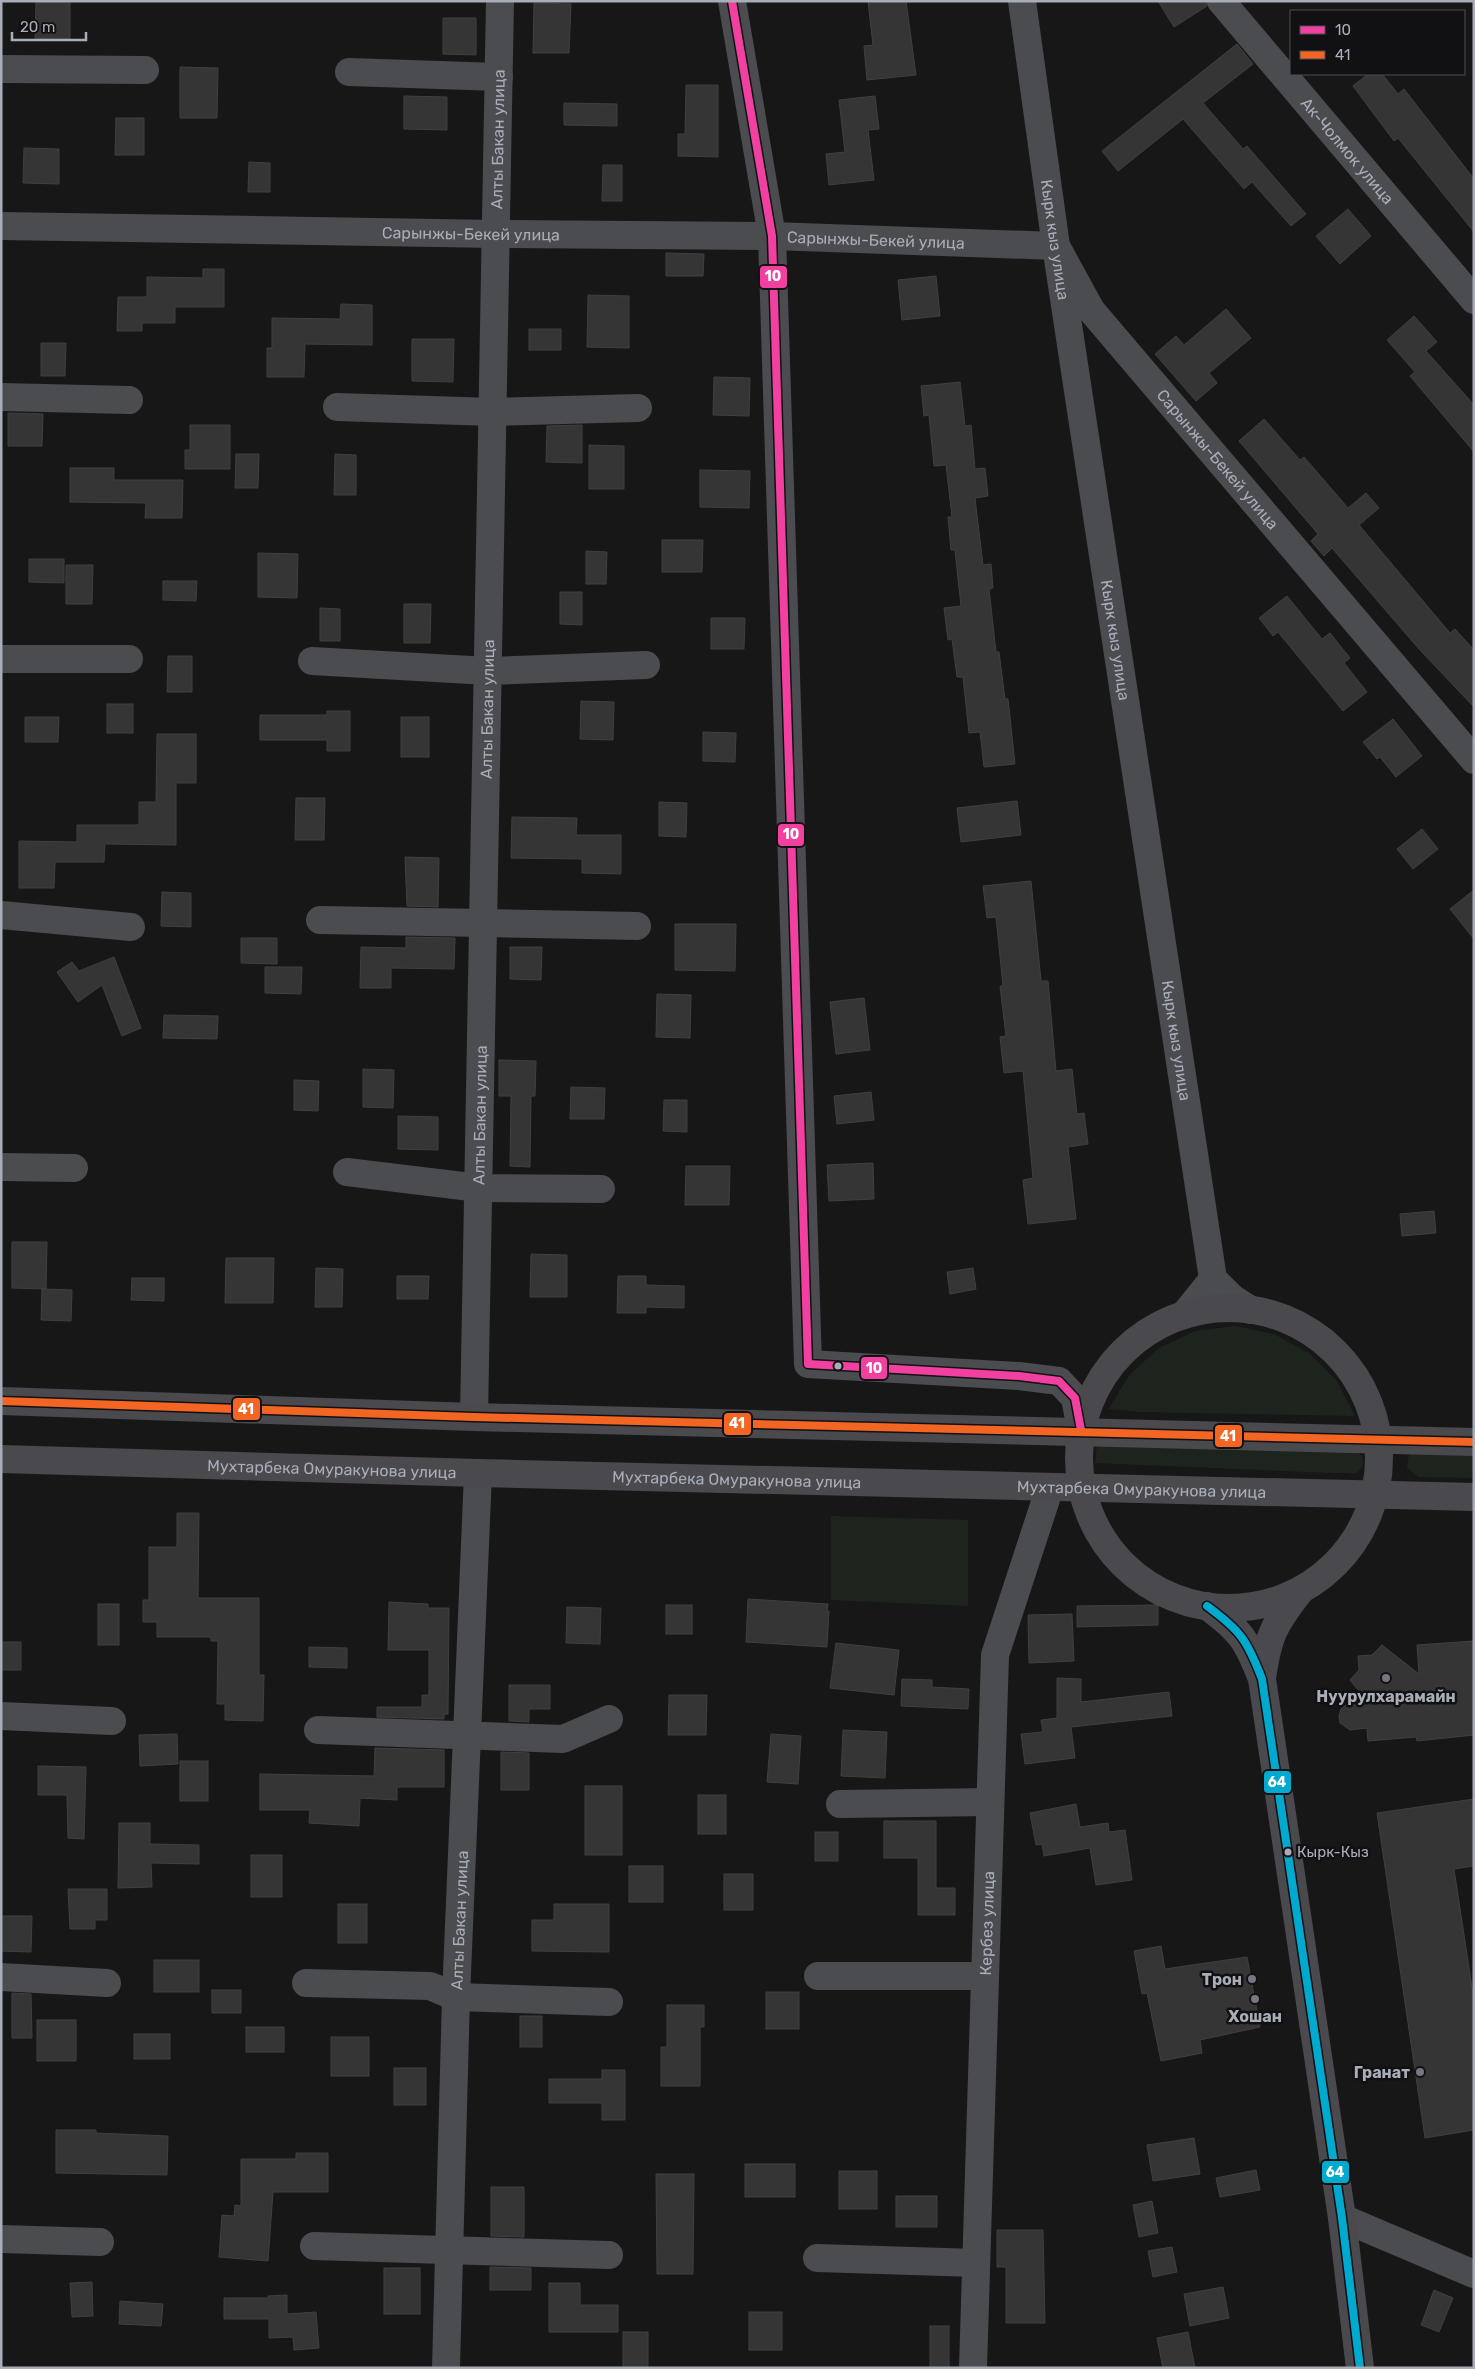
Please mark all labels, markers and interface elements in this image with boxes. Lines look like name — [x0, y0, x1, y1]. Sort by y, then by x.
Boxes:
scale bar — [12, 10, 86, 42]
legend — [1290, 10, 1465, 75]
text: 20 m — [20, 18, 55, 36]
text: 10 — [1335, 21, 1351, 39]
text: 41 — [1335, 46, 1350, 64]
street label: Алты Бакан улица — [487, 69, 508, 209]
street label: Ак-Чолмок улица — [1297, 93, 1398, 208]
street label: Кырк кыз улица — [1037, 178, 1074, 301]
street label: Сарынжы-Бекей улица — [382, 223, 560, 244]
street label: Сарынжы-Бекей улица — [787, 227, 965, 252]
line badge: 10 — [759, 265, 788, 289]
text: 10 — [765, 268, 781, 285]
street label: Сарынжы-Бекей улица — [1153, 385, 1283, 533]
street label: Кырк кыз улица — [1097, 579, 1134, 702]
street label: Алты Бакан улица — [476, 639, 498, 779]
line badge: 10 — [777, 823, 805, 847]
text: 10 — [783, 826, 799, 843]
street label: Кырк кыз улица — [1158, 979, 1195, 1102]
street label: Алты Бакан улица — [469, 1045, 490, 1185]
line badge: 10 — [860, 1356, 888, 1380]
text: 10 — [866, 1360, 882, 1377]
unlabelled marker — [833, 1361, 843, 1371]
line badge: 41 — [232, 1397, 261, 1421]
text: 41 — [238, 1401, 254, 1418]
line badge: 41 — [723, 1412, 752, 1436]
text: 41 — [729, 1415, 745, 1432]
line badge: 41 — [1214, 1424, 1243, 1448]
text: 41 — [1220, 1428, 1236, 1445]
street label: Мухтарбека Омуракунова улица — [207, 1456, 457, 1482]
street label: Мухтарбека Омуракунова улица — [612, 1467, 862, 1492]
street label: Мухтарбека Омуракунова улица — [1017, 1476, 1266, 1501]
marker: Нуурулхарамайн — [1380, 1672, 1392, 1684]
place label: Нуурулхарамайн — [1316, 1687, 1456, 1706]
line badge: 64 — [1263, 1770, 1292, 1794]
text: 64 — [1268, 1774, 1287, 1791]
place label: Кырк-Кыз — [1297, 1843, 1369, 1861]
marker: Кырк-Кыз — [1283, 1847, 1293, 1857]
street label: Алты Бакан улица — [447, 1850, 472, 1990]
street label: Кербез улица — [976, 1871, 998, 1976]
place label: Трон — [1202, 1970, 1242, 1989]
marker: Трон — [1246, 1973, 1258, 1985]
marker: Хошан — [1249, 1993, 1261, 2005]
place label: Хошан — [1228, 2007, 1282, 2026]
place label: Гранат — [1354, 2063, 1410, 2082]
marker: Гранат — [1414, 2066, 1426, 2078]
line badge: 64 — [1321, 2160, 1350, 2184]
text: 64 — [1326, 2164, 1345, 2181]

